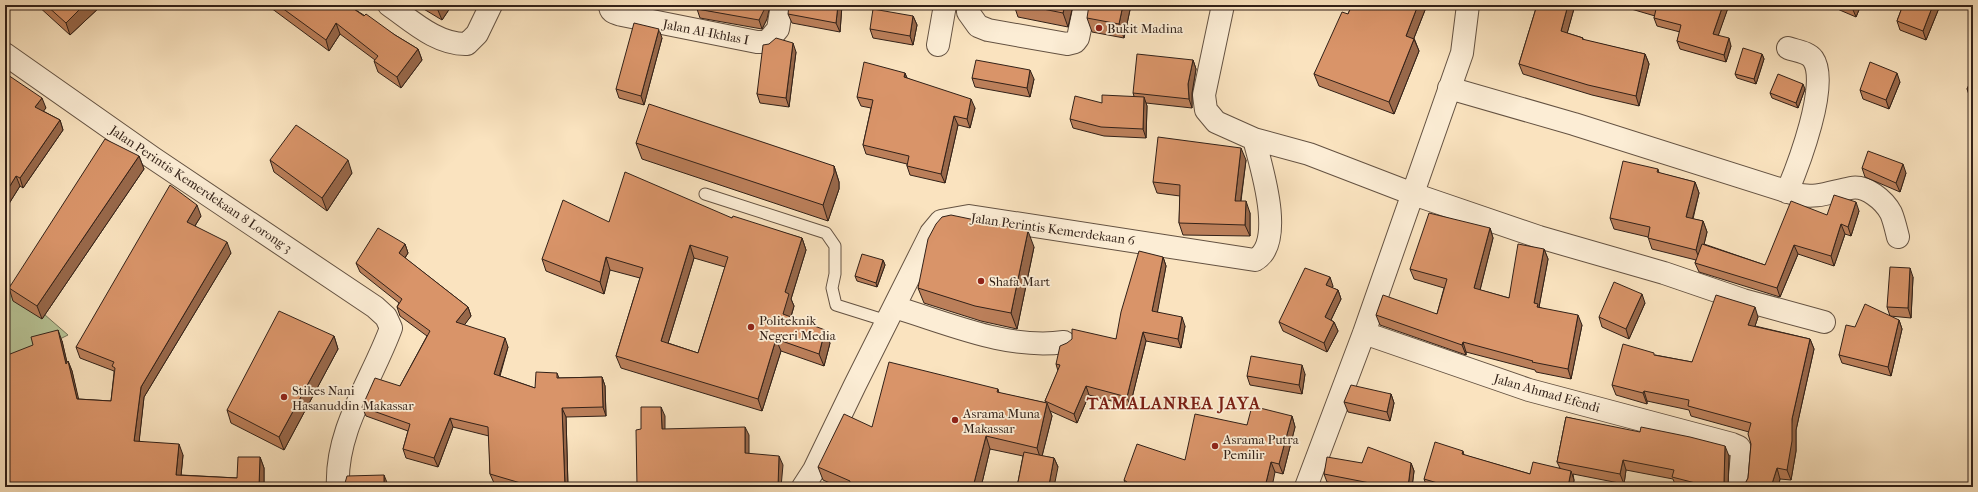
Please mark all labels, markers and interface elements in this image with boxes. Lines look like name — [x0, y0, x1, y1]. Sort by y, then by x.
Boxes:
street label: Jalan Al-Ikhlas I — [661, 16, 750, 48]
place label: Bukit Madina — [1107, 21, 1184, 36]
marker: Bukit Madina — [1094, 23, 1104, 33]
street label: Jalan Perintis Kemerdekaan 8 Lorong 3 — [106, 122, 295, 256]
street label: Jalan Perintis Kemerdekaan 6 — [969, 210, 1137, 248]
place label: Shafa Mart — [989, 274, 1051, 289]
marker: Shafa Mart — [976, 276, 986, 286]
place label: Politeknik Negeri Media — [759, 313, 837, 343]
marker: Politeknik Negeri Media — [746, 322, 756, 332]
street label: Jalan Ahmad Efendi — [1491, 370, 1602, 415]
place label: Stikes Nani Hasanuddin Makassar — [292, 383, 414, 413]
marker: Stikes Nani Hasanuddin Makassar — [279, 392, 289, 402]
district label: TAMALANREA JAYA — [1086, 393, 1261, 414]
place label: Asrama Muna Makassar — [962, 406, 1041, 436]
marker: Asrama Muna Makassar — [950, 415, 960, 425]
place label: Asrama Putra Pemilir — [1222, 432, 1300, 462]
marker: Asrama Putra Pemilir — [1210, 441, 1220, 451]

